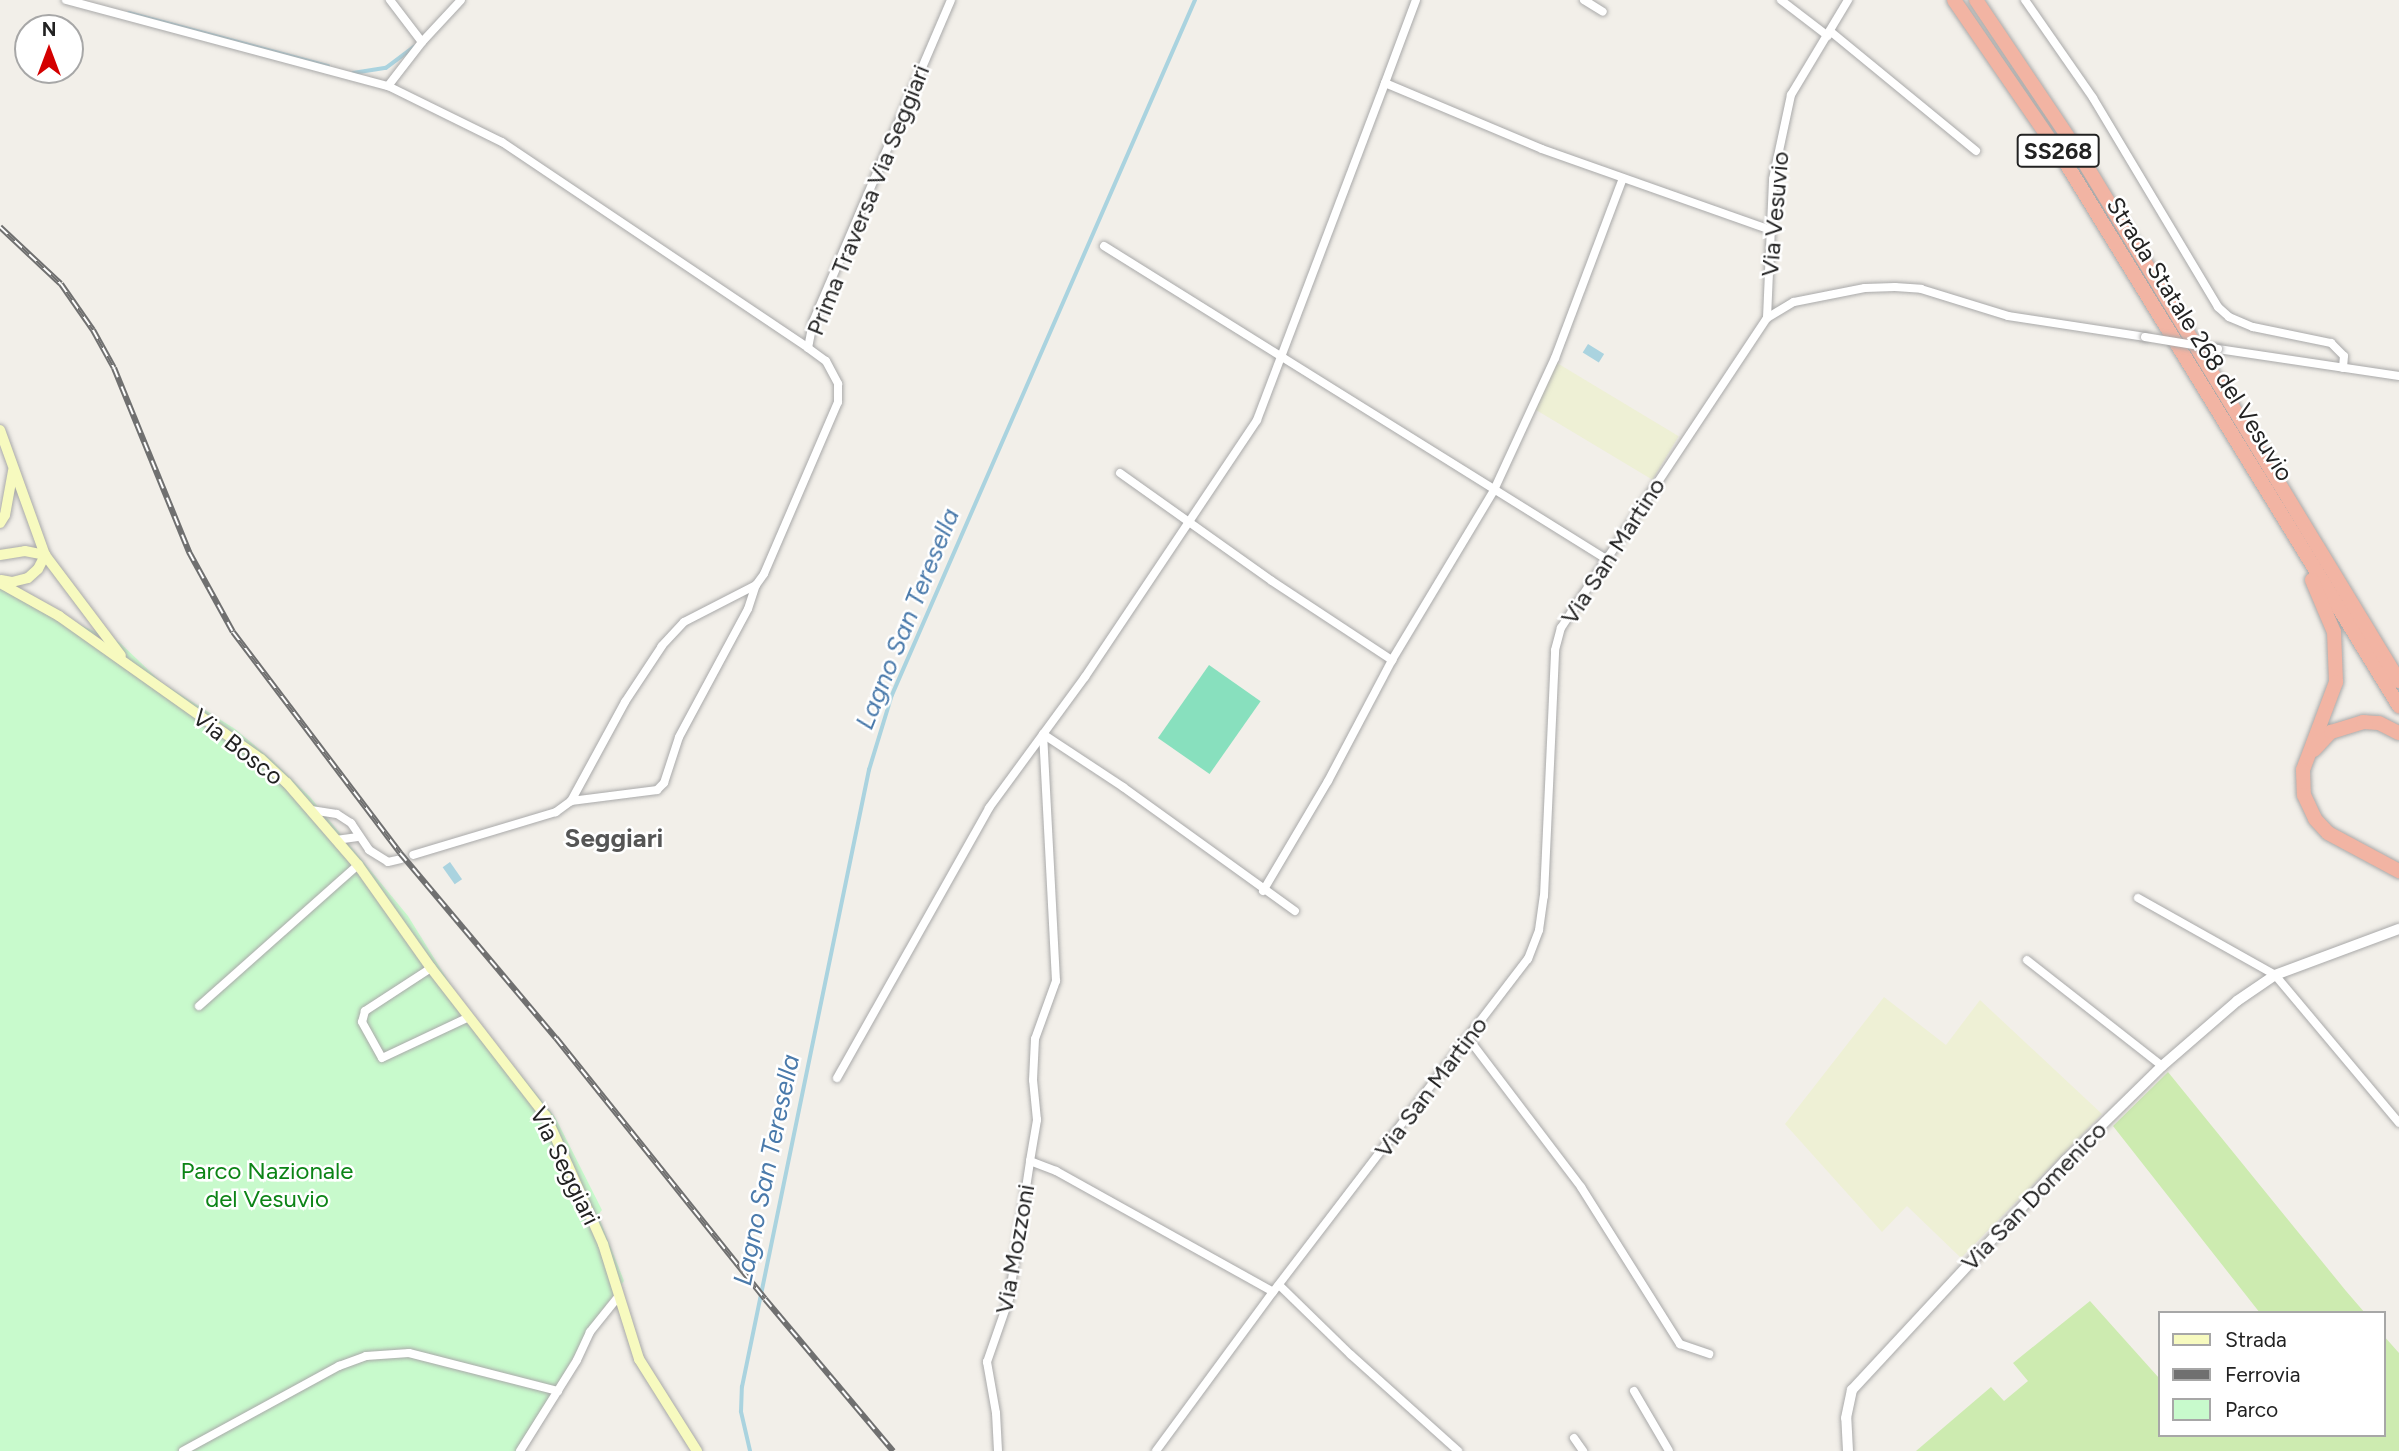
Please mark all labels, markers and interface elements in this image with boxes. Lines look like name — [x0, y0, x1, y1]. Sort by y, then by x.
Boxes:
north arrow — [14, 14, 84, 84]
text: N — [42, 18, 56, 41]
street label: Prima Traversa Via Seggiari — [801, 61, 935, 339]
road number: SS268 — [2016, 132, 2100, 170]
street label: Via Vesuvio — [1755, 150, 1795, 278]
street label: Strada Statale 268 del Vesuvio — [2101, 192, 2299, 486]
street label: Via San Martino — [1555, 472, 1671, 630]
water label: Lagno San Teresella — [849, 504, 967, 734]
street label: Via Bosco — [187, 703, 289, 791]
district label: Seggiari — [565, 823, 663, 855]
street label: Via San Martino — [1369, 1011, 1493, 1163]
water label: Lagno San Teresella — [727, 1052, 807, 1288]
street label: Via Seggiari — [524, 1102, 606, 1230]
street label: Via San Domenico — [1955, 1115, 2113, 1277]
park label: Parco Nazionale del Vesuvio — [181, 1157, 353, 1213]
street label: Via Mozzoni — [989, 1182, 1041, 1316]
legend — [2158, 1311, 2385, 1437]
text: Strada — [2225, 1327, 2287, 1352]
text: Ferrovia — [2225, 1362, 2300, 1387]
text: Parco — [2225, 1397, 2278, 1422]

